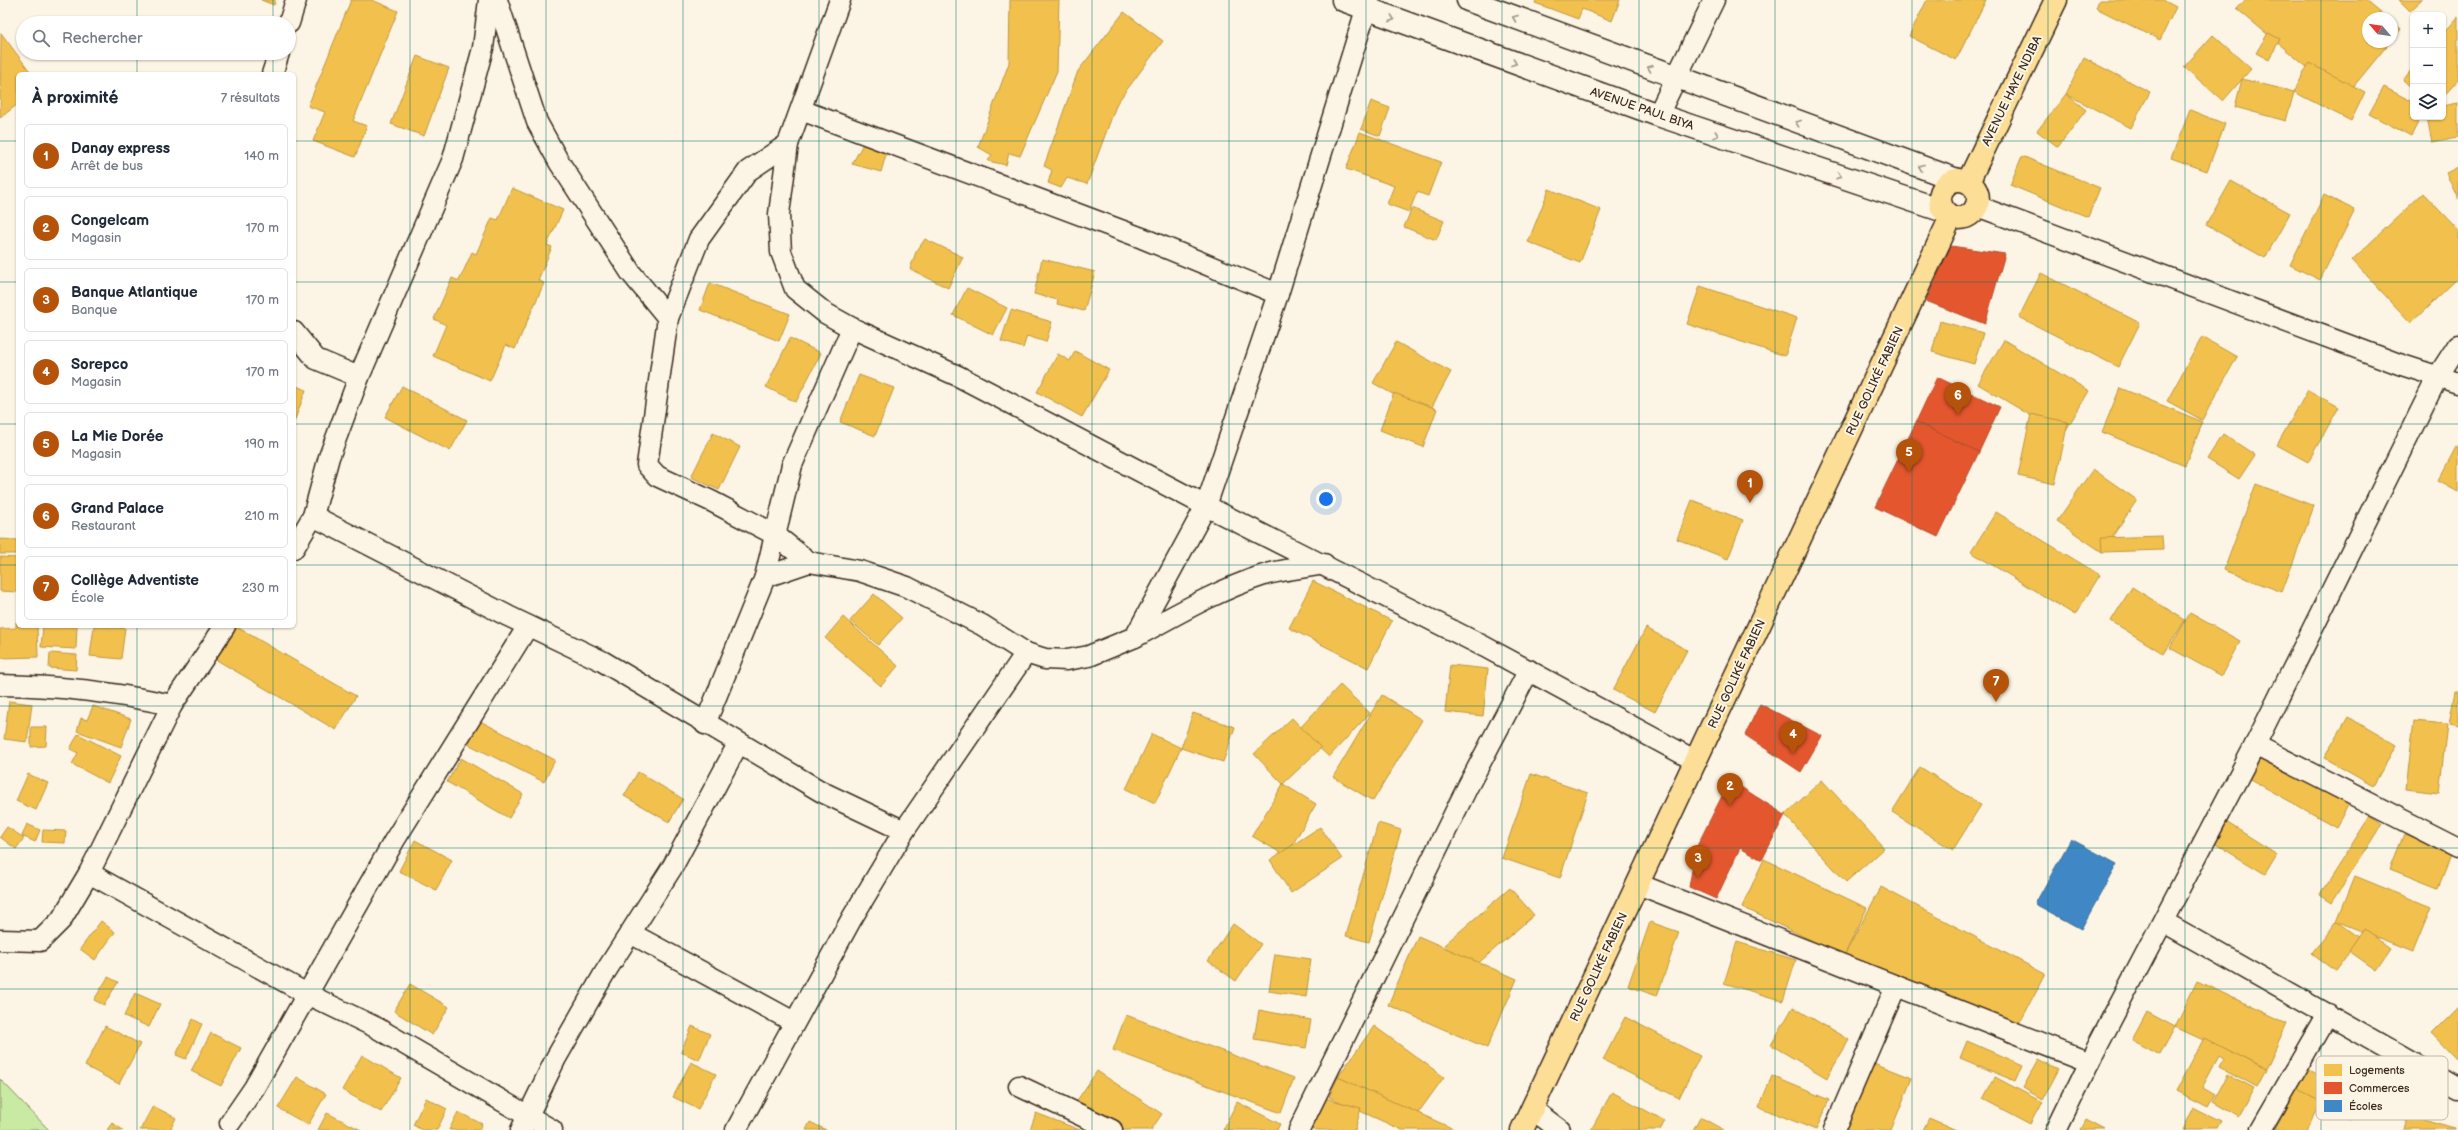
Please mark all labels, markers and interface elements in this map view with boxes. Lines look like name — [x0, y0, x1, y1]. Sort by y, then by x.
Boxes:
north arrow — [2362, 12, 2398, 48]
map controls — [2410, 12, 2446, 120]
button: + — [2410, 12, 2446, 48]
one-way arrow — [1388, 14, 1395, 23]
one-way arrow — [1512, 14, 1519, 22]
search box — [16, 16, 296, 60]
icon: search — [30, 27, 52, 49]
text: Rechercher — [62, 29, 142, 48]
street label: AVENUE HAYE NDIBA — [1979, 33, 2045, 149]
button: − — [2410, 48, 2446, 84]
one-way arrow — [1511, 59, 1518, 67]
one-way arrow — [1647, 65, 1654, 73]
street label: AVENUE PAUL BIYA — [1588, 84, 1696, 134]
button: layers — [2410, 84, 2446, 120]
text: À proximité — [32, 88, 118, 108]
text: 7 résultats — [221, 90, 280, 106]
one-way arrow — [1795, 119, 1802, 127]
one-way arrow — [1712, 130, 1719, 138]
text: Danay express — [71, 139, 170, 158]
text: 1 — [43, 148, 49, 164]
text: 140 m — [244, 148, 279, 164]
text: Arrêt de bus — [71, 158, 143, 174]
one-way arrow — [1917, 163, 1924, 172]
one-way arrow — [1835, 172, 1842, 180]
text: Congelcam — [71, 211, 149, 230]
text: 2 — [42, 220, 50, 236]
text: 170 m — [246, 220, 279, 236]
text: Magasin — [71, 230, 121, 246]
text: Banque Atlantique — [71, 283, 198, 302]
text: 3 — [42, 292, 50, 308]
text: 170 m — [246, 292, 279, 308]
text: Banque — [71, 302, 117, 318]
street label: RUE GOLIKÉ FABIEN — [1842, 324, 1907, 438]
text: Sorepco — [71, 355, 128, 374]
text: 4 — [42, 364, 50, 380]
text: 170 m — [246, 364, 279, 380]
text: Magasin — [71, 374, 121, 390]
pin: 6 — [1945, 382, 1971, 415]
text: La Mie Dorée — [71, 427, 163, 446]
text: 5 — [42, 436, 50, 452]
text: 190 m — [245, 436, 279, 452]
pin: 5 — [1896, 439, 1922, 472]
text: Magasin — [71, 446, 121, 462]
pin: 1 — [1737, 470, 1763, 503]
your location — [1316, 489, 1336, 509]
text: Grand Palace — [71, 499, 164, 518]
text: 6 — [42, 508, 50, 524]
text: 210 m — [245, 508, 279, 524]
text: Restaurant — [71, 518, 136, 534]
text: Collège Adventiste — [71, 571, 199, 590]
text: 7 — [42, 580, 50, 596]
text: 230 m — [242, 580, 279, 596]
text: École — [71, 590, 104, 606]
street label: RUE GOLIKÉ FABIEN — [1704, 617, 1769, 731]
pin: 7 — [1983, 669, 2009, 702]
pin: 4 — [1780, 721, 1806, 754]
pin: 2 — [1717, 773, 1743, 806]
pin: 3 — [1685, 845, 1711, 878]
street label: RUE GOLIKÉ FABIEN — [1566, 910, 1631, 1024]
legend — [2316, 1056, 2448, 1120]
text: Logements — [2349, 1064, 2405, 1077]
text: Commerces — [2349, 1082, 2410, 1095]
text: Écoles — [2349, 1099, 2383, 1113]

